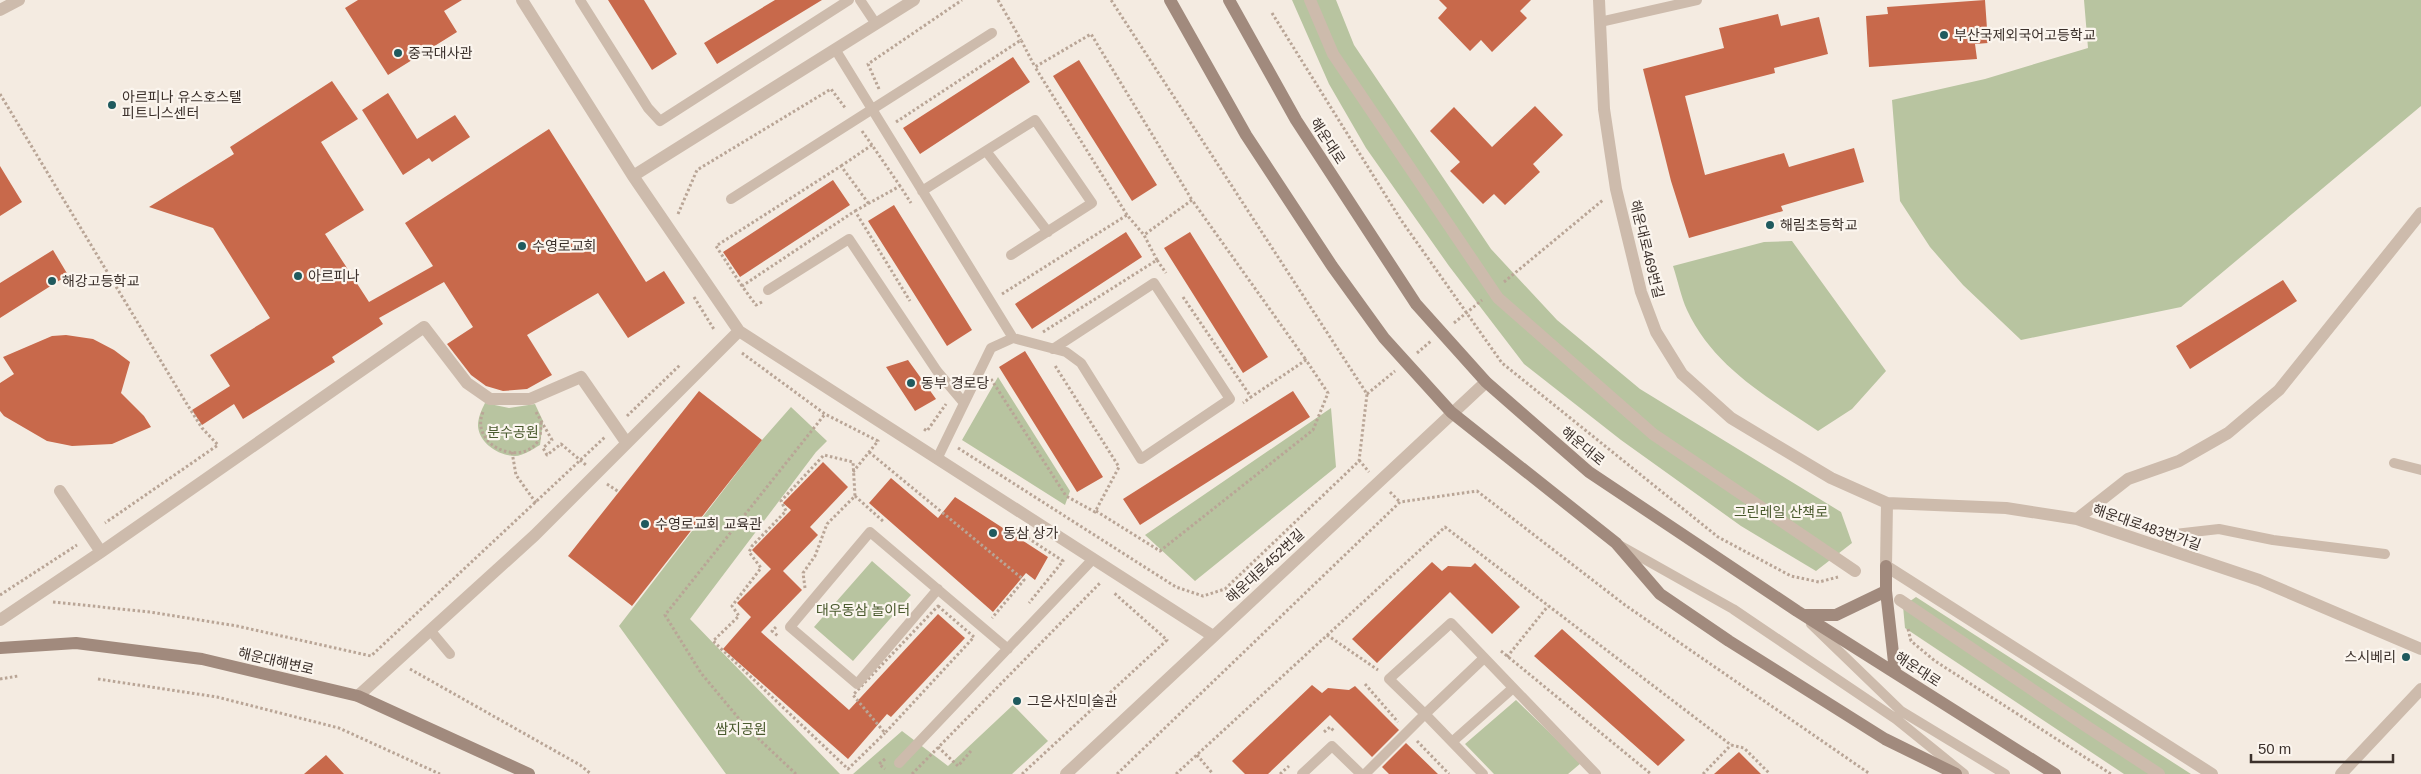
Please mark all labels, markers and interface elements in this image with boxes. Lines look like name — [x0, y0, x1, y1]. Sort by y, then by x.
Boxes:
place label: 부산국제외국어고등학교 — [1954, 27, 2096, 43]
marker: 부산국제외국어고등학교 — [1938, 29, 1950, 41]
place label: 중국대사관 — [408, 45, 473, 61]
marker: 중국대사관 — [392, 47, 404, 59]
place label: 아르피나 유스호스텔 피트니스센터 — [122, 89, 242, 121]
marker: 아르피나 유스호스텔 피트니스센터 — [106, 99, 118, 111]
street label: 해운대로 — [1307, 115, 1349, 167]
street label: 해운대로469번길 — [1627, 198, 1667, 300]
place label: 해림초등학교 — [1780, 217, 1857, 233]
marker: 해림초등학교 — [1764, 219, 1776, 231]
place label: 수영로교회 — [532, 238, 596, 254]
marker: 수영로교회 — [516, 240, 528, 252]
place label: 아르피나 — [308, 268, 360, 284]
marker: 아르피나 — [292, 270, 304, 282]
place label: 해강고등학교 — [62, 273, 139, 289]
marker: 해강고등학교 — [46, 275, 58, 287]
place label: 동부 경로당 — [921, 375, 989, 391]
marker: 동부 경로당 — [905, 377, 917, 389]
street label: 해운대로 — [1558, 423, 1608, 469]
park label: 분수공원 — [487, 424, 539, 440]
street label: 해운대로483번가길 — [2091, 501, 2203, 553]
park label: 그린레일 산책로 — [1734, 504, 1828, 520]
place label: 수영로교회 교육관 — [655, 516, 762, 532]
marker: 수영로교회 교육관 — [639, 518, 651, 530]
place label: 동삼 상가 — [1003, 525, 1059, 541]
street label: 해운대로452번길 — [1223, 526, 1307, 606]
marker: 동삼 상가 — [987, 527, 999, 539]
park label: 대우동삼 놀이터 — [816, 602, 910, 618]
street label: 해운대해변로 — [237, 645, 316, 678]
street label: 해운대로 — [1892, 648, 1944, 690]
place label: 스시베리 — [2344, 649, 2396, 665]
marker: 스시베리 — [2400, 651, 2412, 663]
place label: 그은사진미술관 — [1027, 693, 1117, 709]
marker: 그은사진미술관 — [1011, 695, 1023, 707]
park label: 쌈지공원 — [715, 721, 767, 737]
scale bar — [2251, 732, 2394, 764]
text: 50 m — [2258, 740, 2291, 757]

